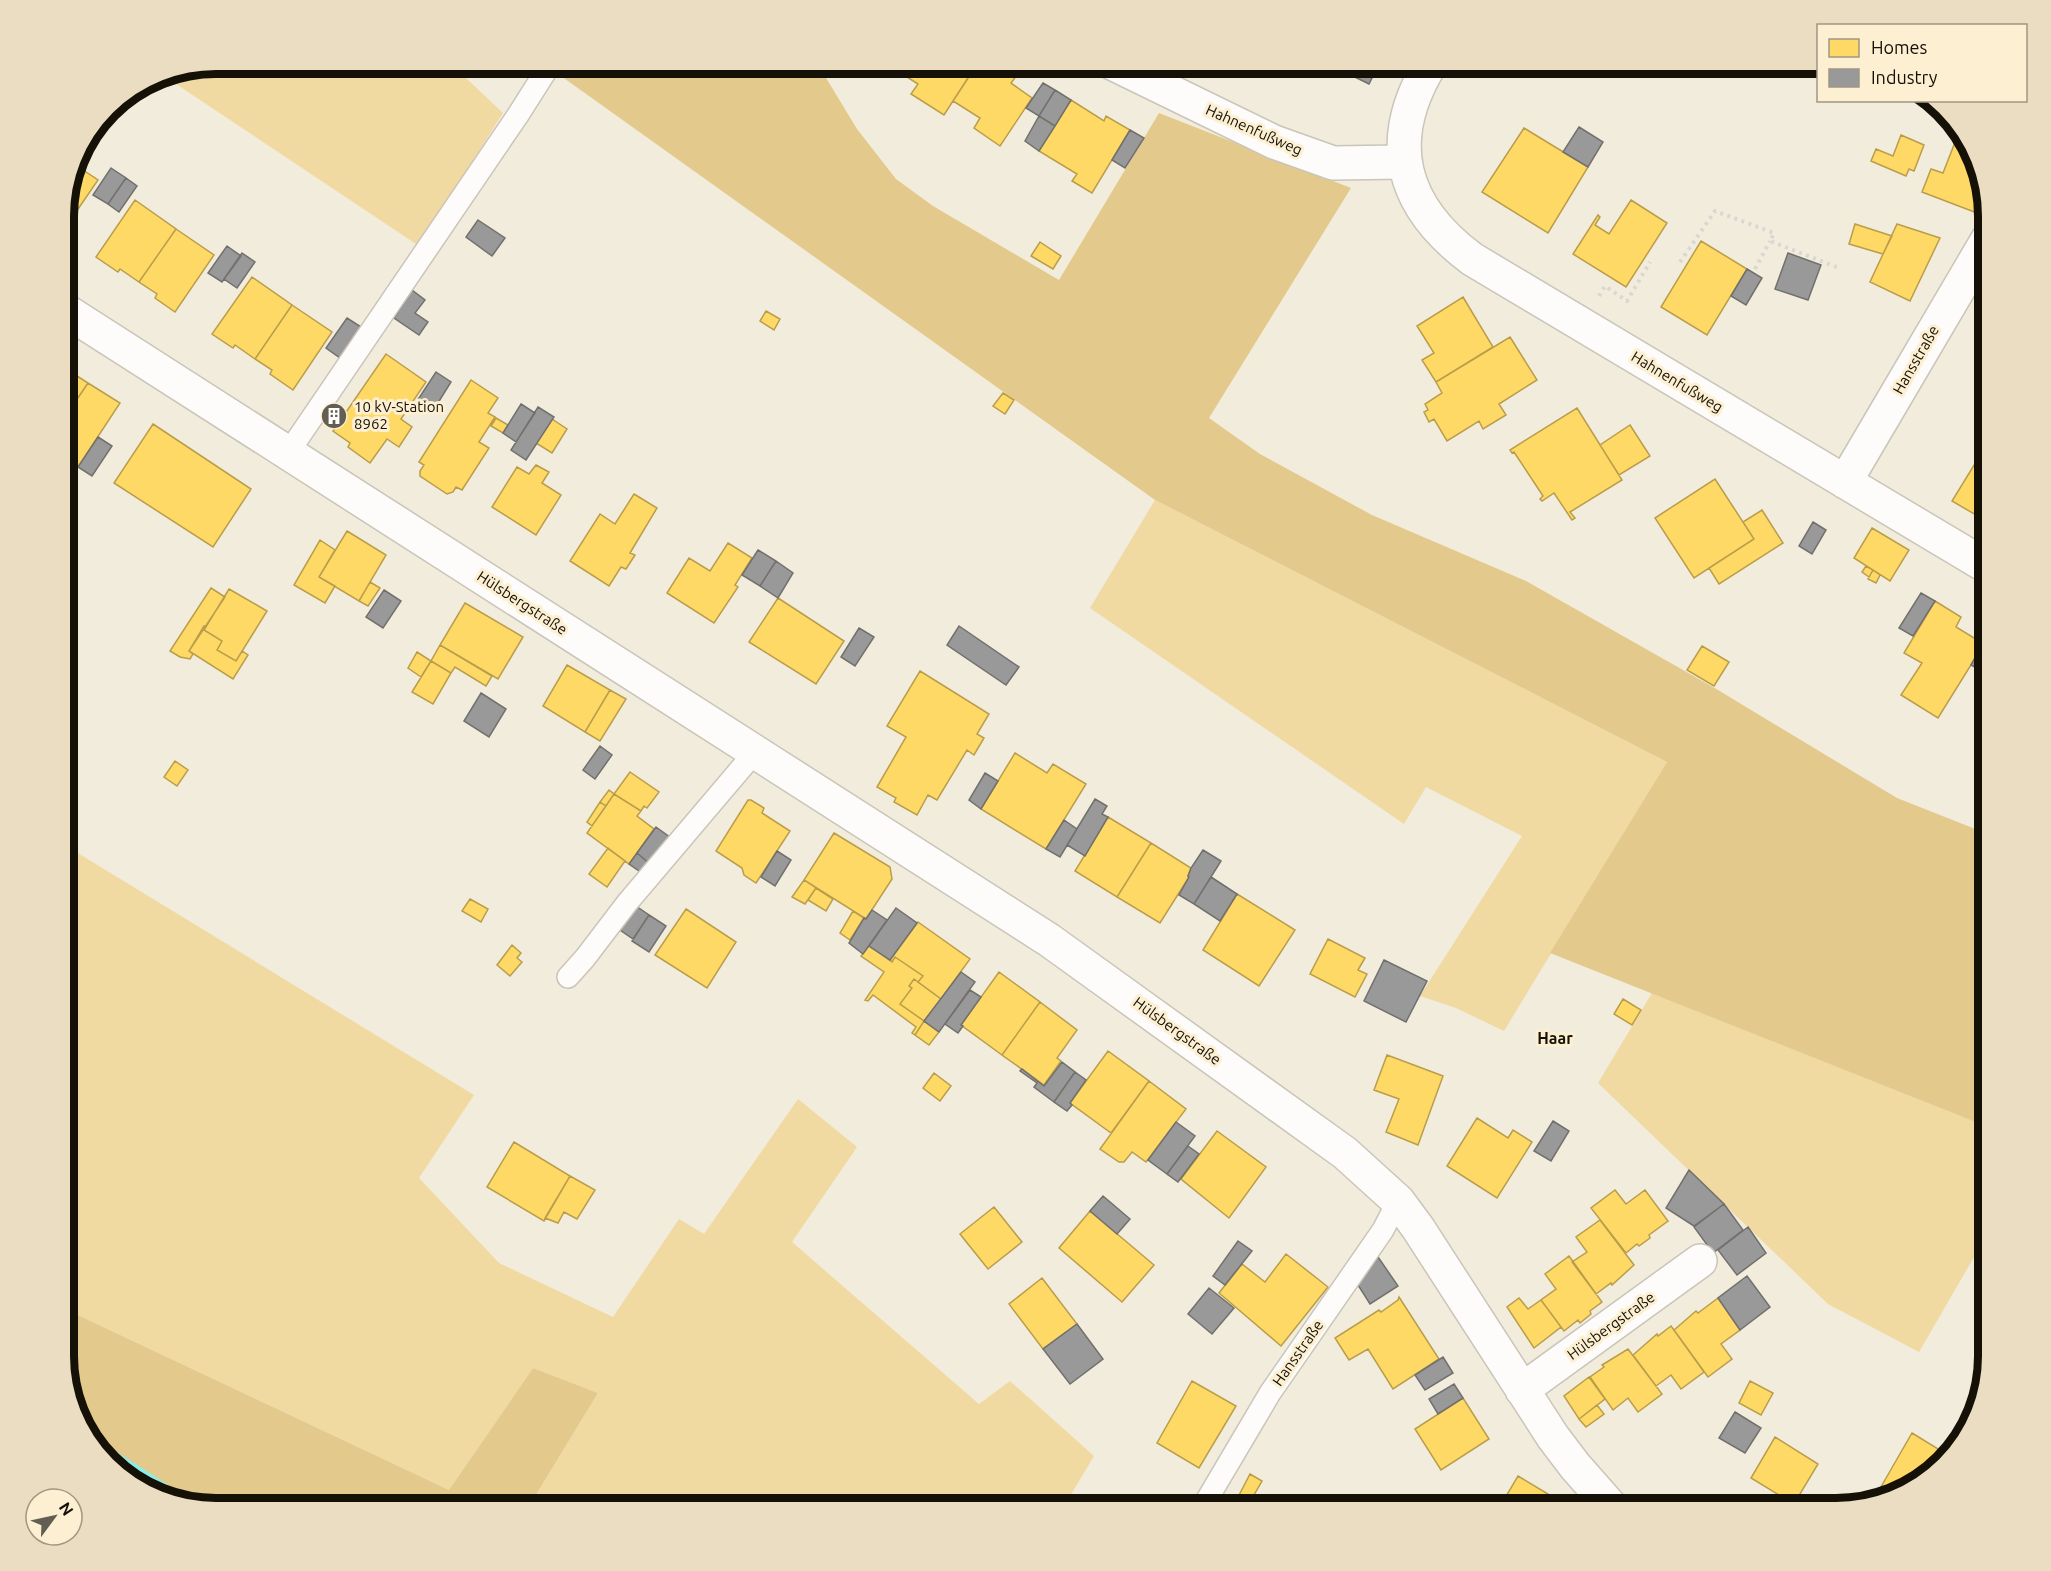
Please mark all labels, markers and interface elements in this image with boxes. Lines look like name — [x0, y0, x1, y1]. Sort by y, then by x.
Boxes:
legend — [1817, 24, 2027, 102]
text: Homes — [1871, 37, 1928, 57]
text: Industry — [1871, 67, 1938, 87]
street label: Hahnenfußweg — [1203, 101, 1305, 158]
street label: Hansstraße — [1889, 322, 1942, 397]
street label: Hahnenfußweg — [1628, 348, 1726, 416]
place label: 10 kV-Station 8962 — [354, 398, 444, 432]
building icon: 10 kV-Station 8962 — [319, 401, 349, 431]
street label: Hülsbergstraße — [474, 567, 570, 638]
street label: Hülsbergstraße — [1130, 993, 1224, 1068]
district label: Haar — [1537, 1029, 1573, 1047]
street label: Hülsbergstraße — [1564, 1288, 1658, 1363]
street label: Hansstraße — [1269, 1317, 1326, 1389]
north arrow — [24, 1487, 84, 1547]
text: N — [56, 1499, 77, 1519]

